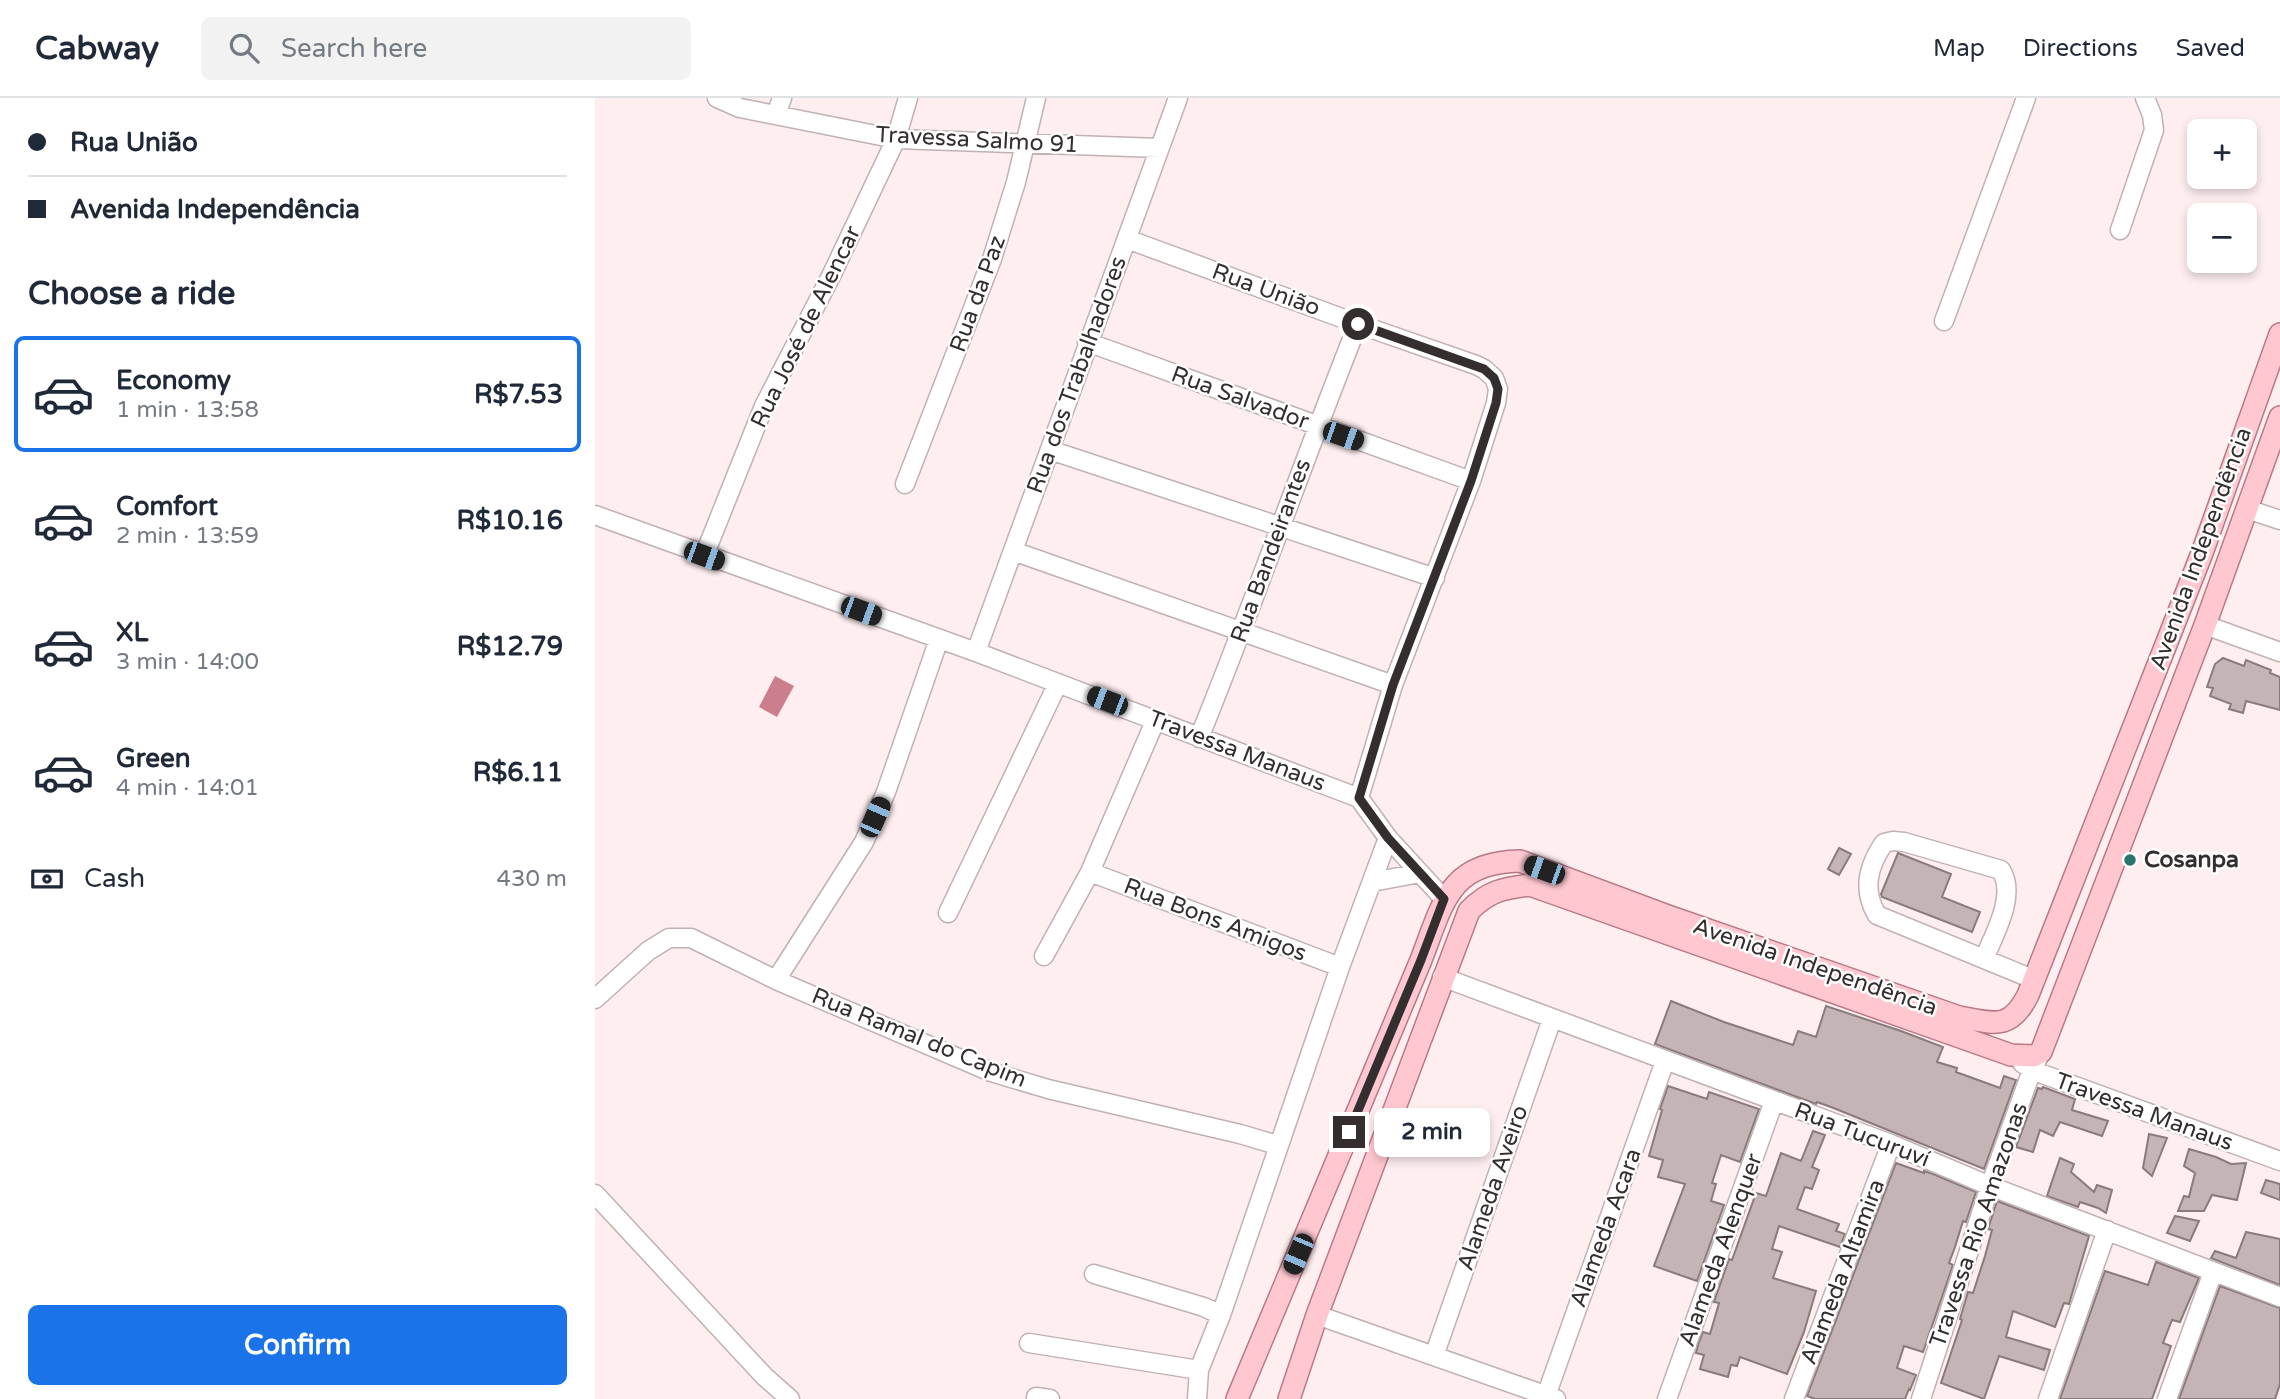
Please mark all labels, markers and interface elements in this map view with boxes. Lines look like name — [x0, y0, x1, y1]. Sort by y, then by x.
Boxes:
search box — [201, 17, 691, 80]
text: Cabway — [35, 29, 159, 68]
icon: search — [225, 29, 263, 67]
text: Search here — [281, 33, 427, 64]
text: Map — [1933, 34, 1985, 63]
text: Directions — [2023, 34, 2138, 63]
text: Saved — [2176, 34, 2245, 63]
map controls — [2187, 119, 2257, 273]
button: + — [2187, 119, 2257, 189]
street label: Travessa Salmo 91 — [875, 121, 1079, 159]
text: Rua União — [70, 127, 198, 158]
text: Avenida Independência — [70, 194, 360, 225]
button: − — [2187, 203, 2257, 273]
street label: Rua José de Alencar — [745, 221, 867, 433]
street label: Rua da Paz — [944, 232, 1012, 356]
street label: Rua dos Trabalhadores — [1021, 253, 1133, 497]
street label: Rua União — [1208, 258, 1324, 322]
text: Choose a ride — [28, 275, 235, 313]
route start — [1342, 308, 1374, 340]
street label: Rua Salvador — [1167, 360, 1313, 436]
icon: car — [32, 363, 95, 426]
text: Economy — [116, 365, 231, 396]
text: R$7.53 — [474, 379, 563, 410]
text: 1 min · 13:58 — [116, 396, 259, 424]
car — [1320, 419, 1367, 453]
street label: Avenida Independência — [2144, 424, 2258, 674]
street label: Rua Bandeirantes — [1225, 455, 1317, 647]
icon: car — [32, 489, 95, 552]
text: Comfort — [116, 491, 218, 522]
text: R$10.16 — [456, 505, 563, 536]
text: 2 min · 13:59 — [116, 522, 259, 550]
car — [681, 539, 728, 573]
car — [838, 594, 885, 628]
icon: car — [32, 615, 95, 678]
text: XL — [116, 617, 148, 648]
text: R$12.79 — [457, 631, 563, 662]
text: 3 min · 14:00 — [116, 648, 259, 676]
car — [1084, 684, 1131, 718]
street label: Travessa Manaus — [1145, 704, 1329, 798]
icon: car — [32, 741, 95, 804]
text: Green — [116, 743, 191, 774]
text: R$6.11 — [473, 757, 563, 788]
text: 4 min · 14:01 — [116, 774, 259, 802]
car — [857, 794, 894, 840]
place label: Cosanpa — [2144, 846, 2239, 874]
marker: Cosanpa — [2122, 852, 2138, 868]
car — [1521, 853, 1568, 887]
icon: cash — [28, 860, 66, 898]
text: Cash — [84, 863, 145, 894]
text: 430 m — [497, 865, 567, 893]
street label: Rua Bons Amigos — [1120, 872, 1310, 968]
street label: Avenida Independência — [1689, 912, 1941, 1022]
street label: Rua Ramal do Capim — [808, 982, 1030, 1094]
street label: Travessa Manaus — [2051, 1067, 2237, 1157]
street label: Rua Tucuruví — [1790, 1096, 1934, 1174]
street label: Travessa Rio Amazonas — [1924, 1099, 2034, 1351]
street label: Alameda Aveiro — [1452, 1102, 1534, 1274]
callout: 2 min — [1373, 1108, 1489, 1156]
route end — [1333, 1116, 1365, 1148]
text: 2 min — [1401, 1118, 1463, 1146]
street label: Alameda Acara — [1564, 1145, 1648, 1311]
street label: Alameda Alenquer — [1673, 1149, 1769, 1350]
street label: Alameda Altamira — [1795, 1175, 1891, 1369]
car — [1281, 1231, 1316, 1277]
button: Confirm — [28, 1305, 567, 1385]

